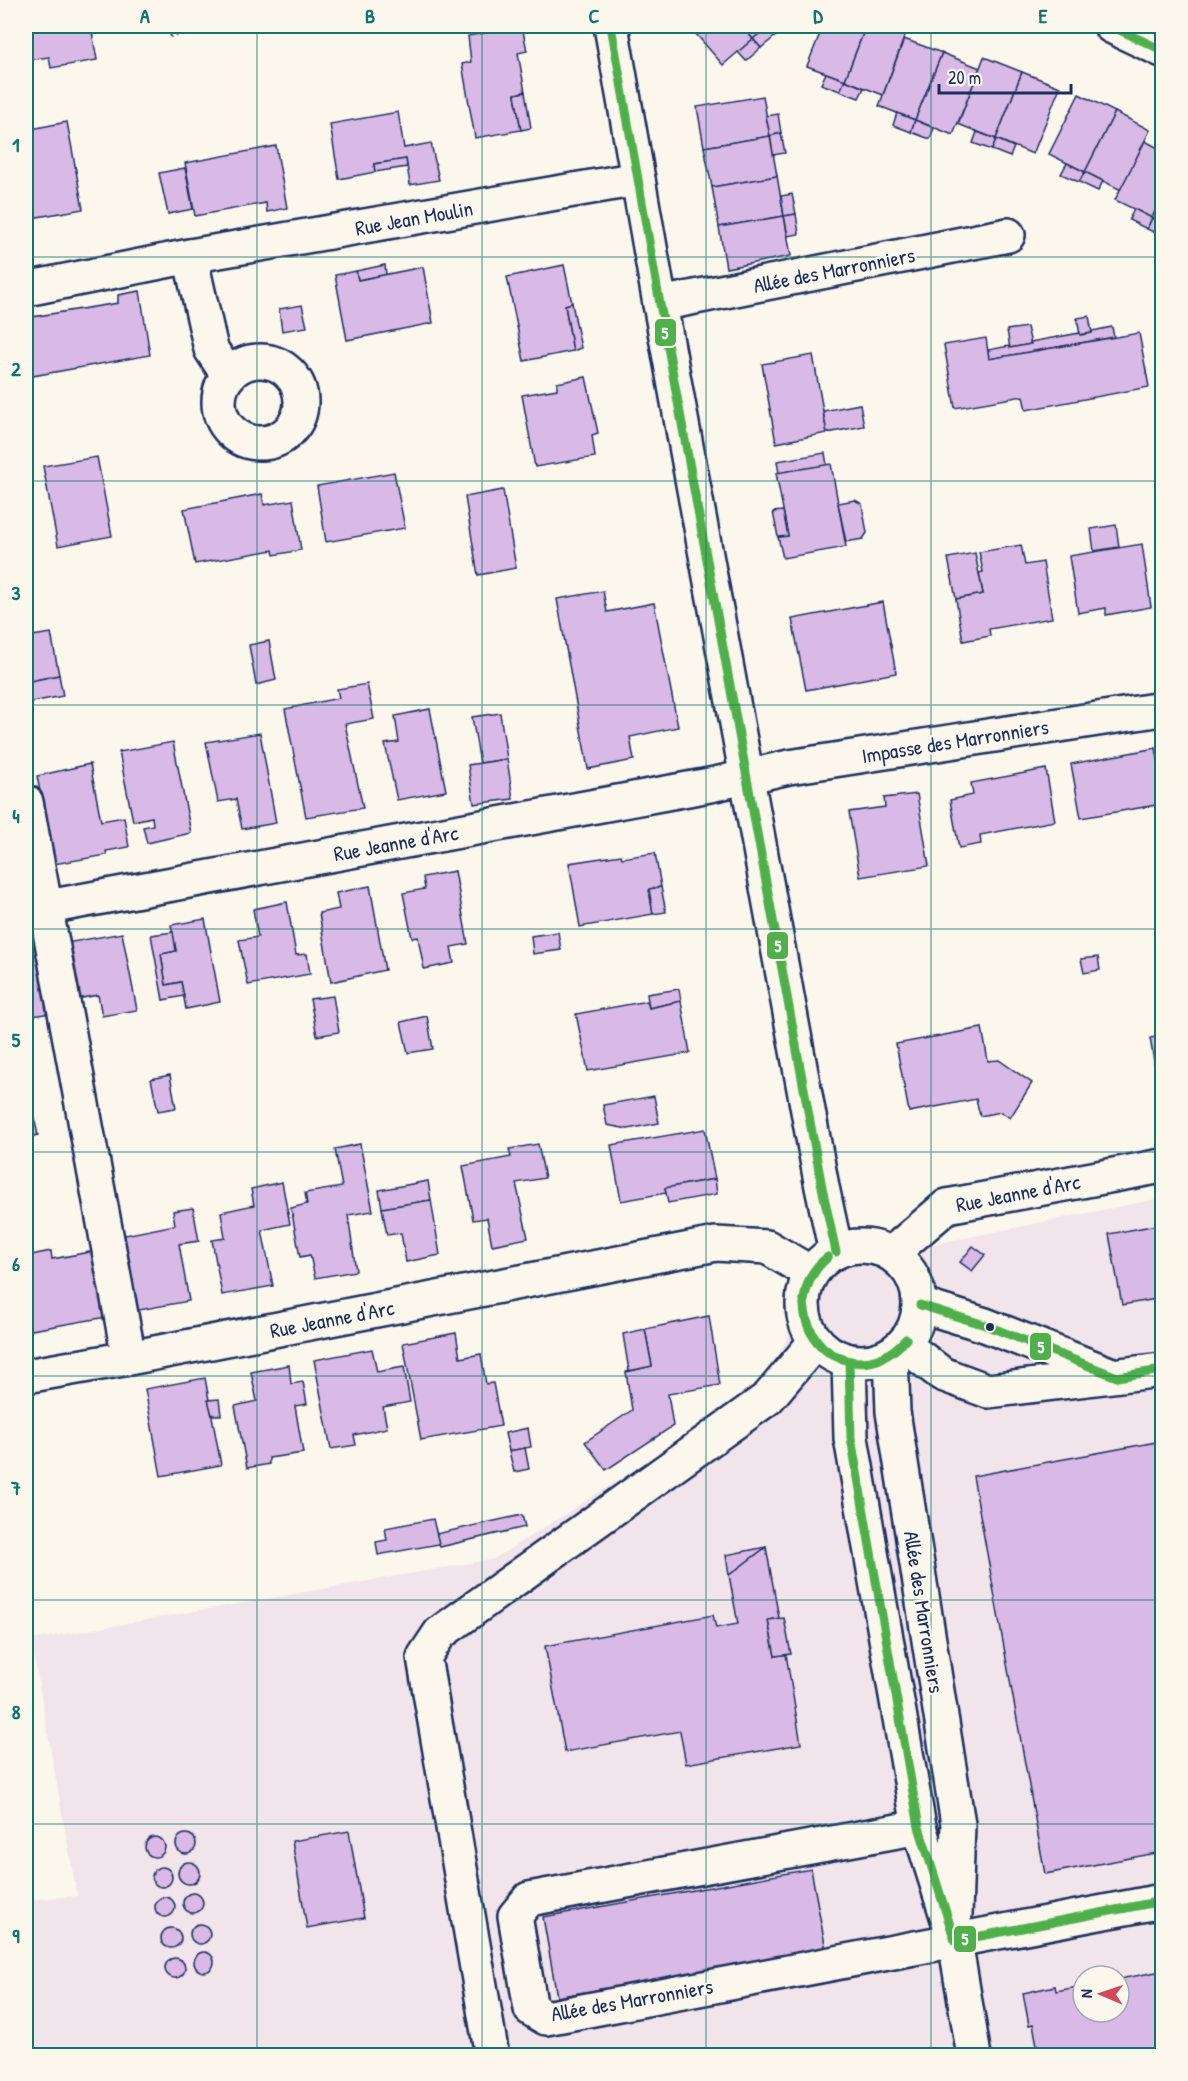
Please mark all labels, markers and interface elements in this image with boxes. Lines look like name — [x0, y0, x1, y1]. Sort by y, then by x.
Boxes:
text: A — [140, 2, 150, 29]
text: B — [365, 2, 375, 29]
text: C — [589, 2, 600, 29]
text: D — [813, 2, 823, 29]
text: E — [1039, 2, 1048, 29]
scale bar — [939, 57, 1071, 95]
text: 20 m — [948, 65, 981, 90]
text: 1 — [12, 131, 20, 158]
street label: Rue Jean Moulin — [353, 193, 475, 243]
street label: Allée des Marronniers — [751, 240, 917, 300]
line badge: 5 — [654, 318, 677, 347]
text: 5 — [662, 322, 669, 344]
text: 2 — [11, 355, 21, 382]
text: 3 — [12, 579, 21, 606]
street label: Impasse des Marronniers — [859, 712, 1051, 770]
text: 4 — [12, 802, 20, 829]
street label: Rue Jeanne d'Arc — [332, 818, 461, 868]
line badge: 5 — [766, 931, 789, 960]
text: 5 — [775, 935, 782, 957]
text: 5 — [12, 1026, 21, 1053]
street label: Rue Jeanne d'Arc — [953, 1167, 1083, 1219]
text: 6 — [12, 1250, 20, 1277]
street label: Rue Jeanne d'Arc — [267, 1293, 397, 1345]
unlabelled marker — [984, 1321, 996, 1333]
line badge: 5 — [1029, 1332, 1052, 1361]
text: 5 — [1038, 1336, 1045, 1358]
text: 7 — [10, 1474, 21, 1501]
street label: Allée des Marronniers — [897, 1529, 951, 1695]
text: 8 — [12, 1698, 21, 1725]
text: 9 — [12, 1922, 20, 1949]
line badge: 5 — [953, 1925, 977, 1953]
text: 5 — [962, 1928, 969, 1950]
north arrow — [1071, 1964, 1131, 2024]
street label: Allée des Marronniers — [549, 1971, 715, 2029]
text: N — [1075, 1988, 1097, 1998]

